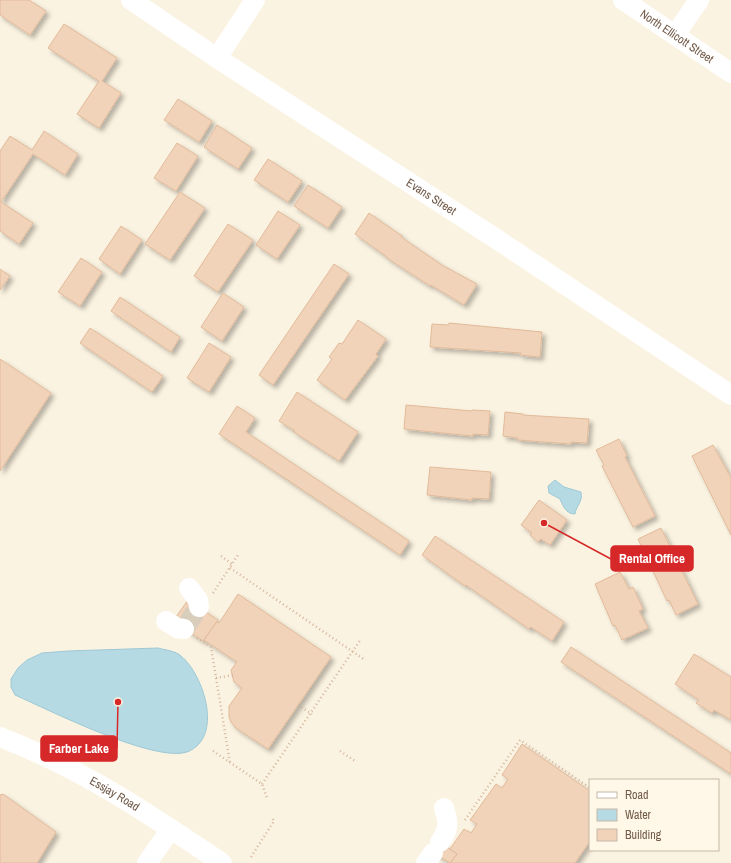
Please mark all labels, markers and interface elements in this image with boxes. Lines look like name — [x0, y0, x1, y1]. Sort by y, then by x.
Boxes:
street label: North Ellicott Street — [637, 6, 717, 67]
street label: Evans Street — [403, 175, 459, 219]
callout: Rental Office — [611, 546, 693, 571]
text: Rental Office — [619, 550, 685, 567]
callout: Farber Lake — [41, 736, 117, 761]
text: Farber Lake — [49, 740, 109, 757]
street label: Essjay Road — [87, 773, 142, 815]
legend — [589, 779, 719, 851]
text: Road — [625, 787, 649, 803]
text: Water — [625, 807, 652, 823]
text: Building — [625, 827, 662, 843]

